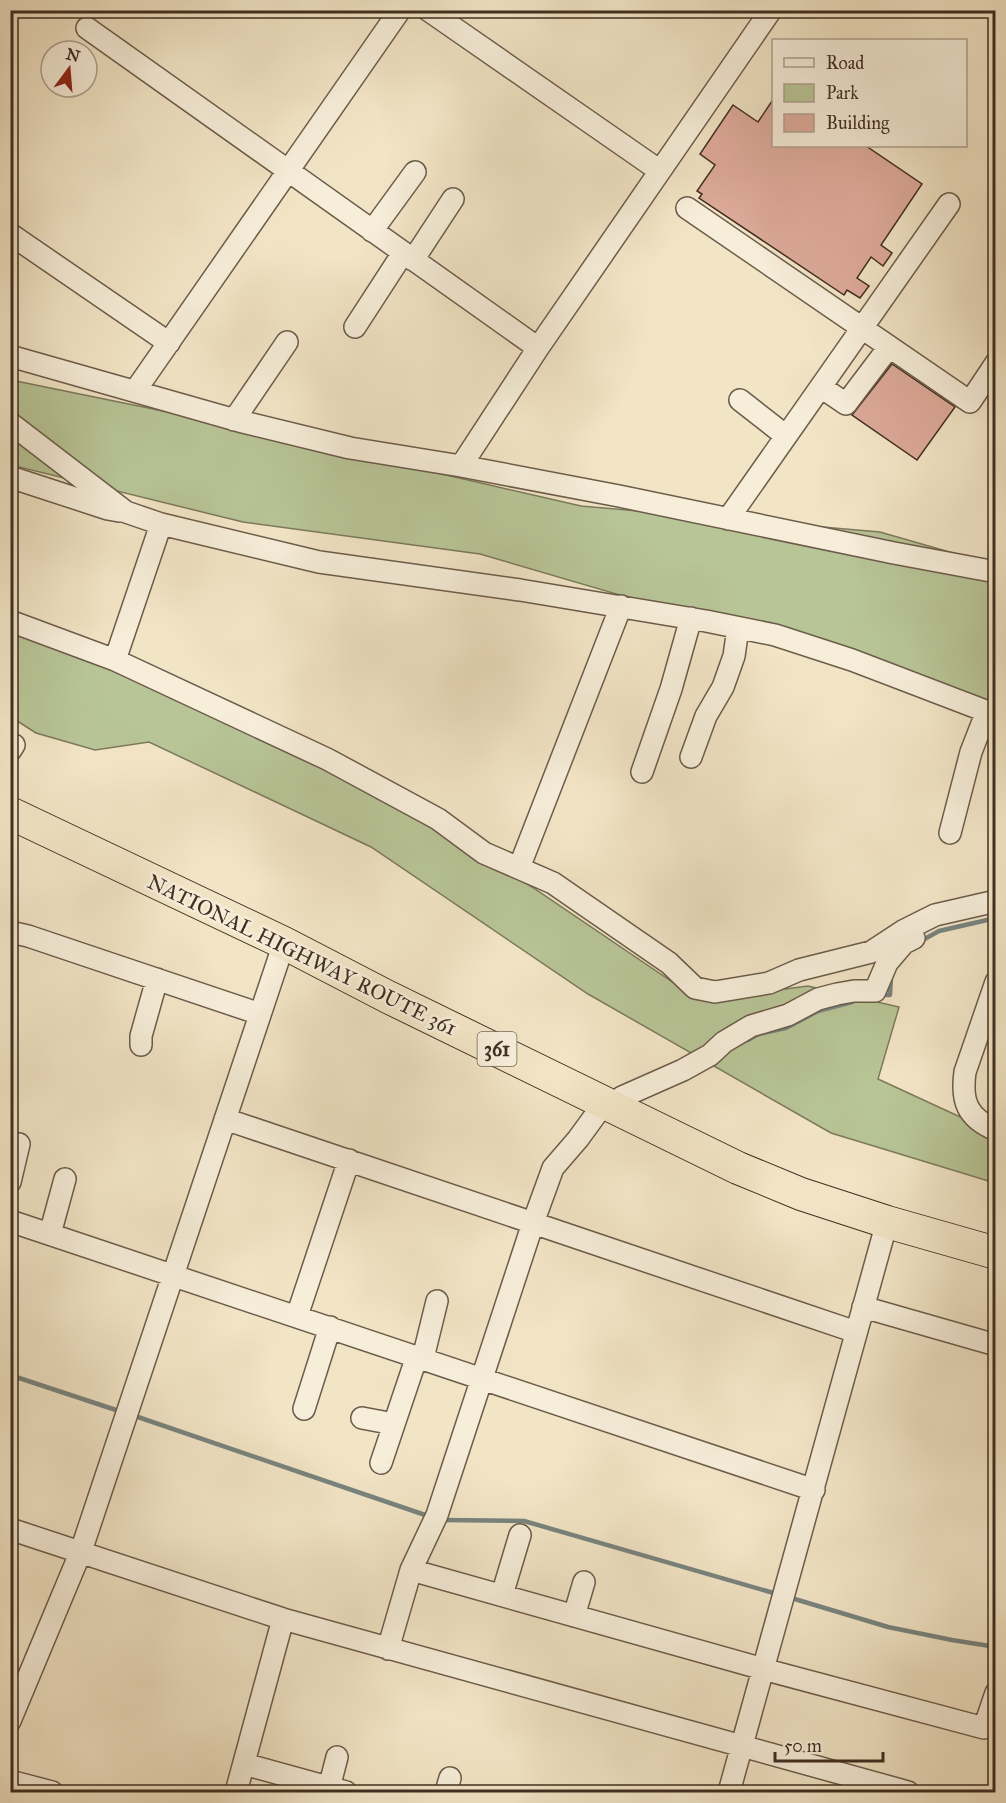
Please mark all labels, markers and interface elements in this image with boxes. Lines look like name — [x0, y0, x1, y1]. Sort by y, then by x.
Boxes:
north arrow — [39, 39, 99, 99]
legend — [772, 39, 967, 147]
text: N — [64, 44, 83, 66]
text: Road — [826, 52, 864, 74]
text: Park — [826, 82, 859, 104]
text: Building — [826, 112, 890, 135]
street label: NATIONAL HIGHWAY ROUTE 361 — [143, 869, 461, 1041]
road number: 361 — [478, 1032, 516, 1066]
scale bar — [775, 1725, 883, 1763]
text: 50 m — [784, 1735, 822, 1757]

